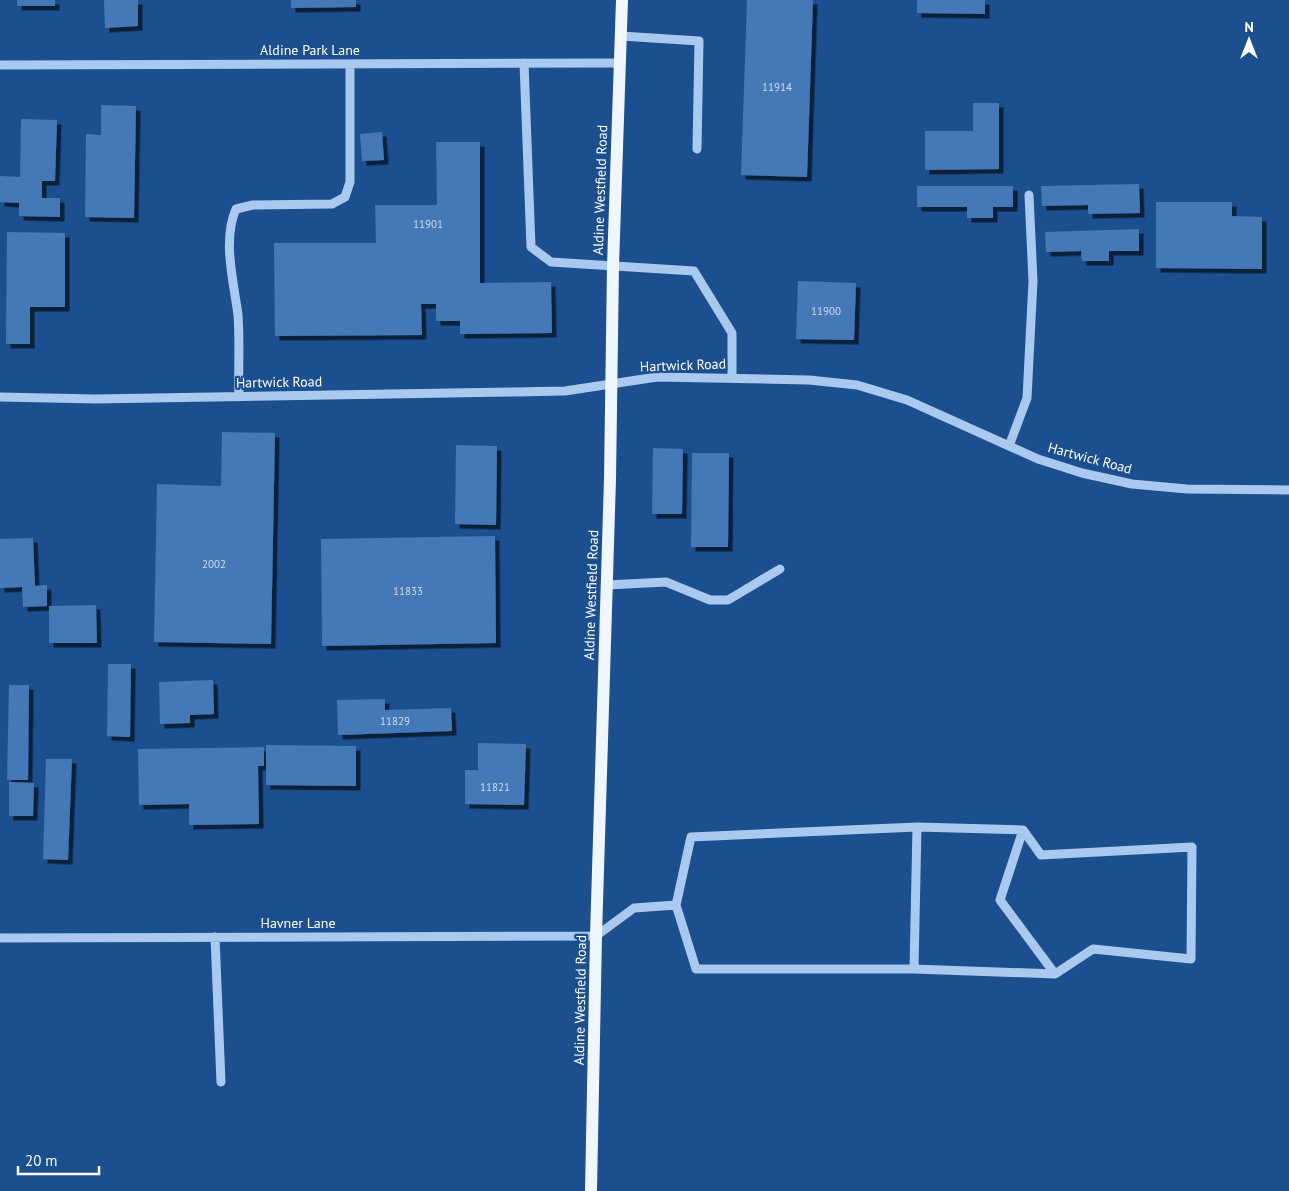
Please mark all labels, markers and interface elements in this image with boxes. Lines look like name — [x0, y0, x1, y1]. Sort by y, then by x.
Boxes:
north arrow — [1224, 15, 1274, 65]
text: N — [1244, 18, 1254, 36]
street label: Aldine Park Lane — [260, 41, 360, 59]
house number: 11914 — [762, 80, 792, 94]
street label: Aldine Westfield Road — [589, 125, 611, 255]
house number: 11901 — [413, 217, 443, 231]
house number: 11900 — [811, 304, 841, 318]
street label: Hartwick Road — [640, 354, 726, 376]
street label: Hartwick Road — [236, 372, 322, 392]
street label: Hartwick Road — [1046, 438, 1134, 478]
street label: Aldine Westfield Road — [580, 530, 602, 660]
house number: 2002 — [202, 557, 226, 571]
house number: 11833 — [393, 584, 423, 598]
house number: 11829 — [380, 714, 410, 728]
house number: 11821 — [480, 780, 510, 794]
street label: Havner Lane — [260, 914, 336, 932]
street label: Aldine Westfield Road — [570, 935, 590, 1065]
scale bar — [18, 1144, 99, 1176]
text: 20 m — [25, 1151, 58, 1170]

